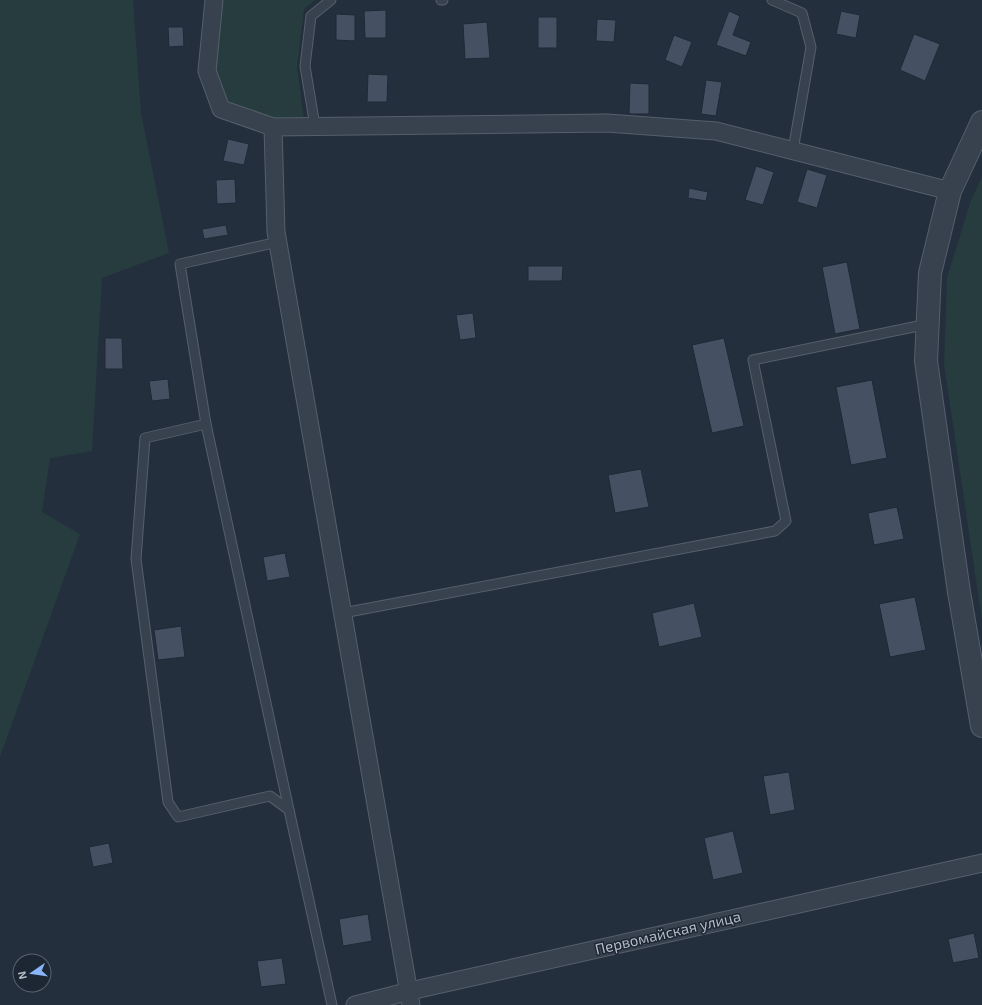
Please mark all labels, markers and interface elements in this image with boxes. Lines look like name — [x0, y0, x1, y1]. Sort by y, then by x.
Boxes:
street label: Первомайская улица — [593, 906, 743, 959]
north arrow — [12, 953, 52, 993]
text: N — [15, 970, 29, 981]

